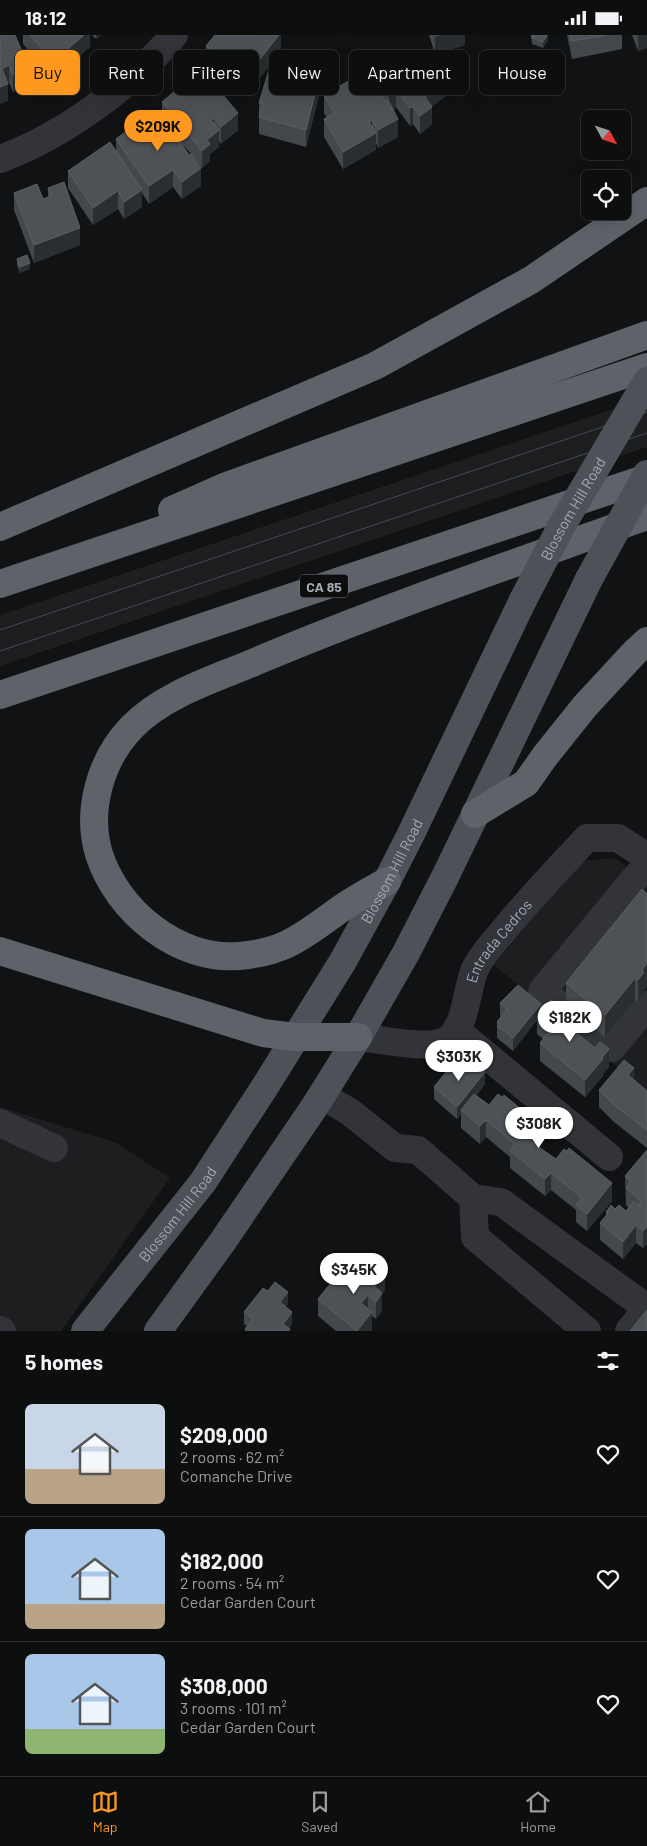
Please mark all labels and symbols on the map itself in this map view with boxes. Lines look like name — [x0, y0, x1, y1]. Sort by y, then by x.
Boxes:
pin: $209K — [123, 109, 193, 152]
north arrow — [581, 110, 631, 160]
street label: Blossom Hill Road — [536, 454, 609, 563]
road number: CA 85 — [300, 575, 348, 597]
street label: Blossom Hill Road — [357, 816, 426, 926]
street label: Entrada Cedros — [462, 895, 535, 985]
pin: $182K — [535, 1001, 605, 1043]
pin: $303K — [424, 1039, 494, 1082]
pin: $308K — [504, 1107, 574, 1149]
street label: Blossom Hill Road — [135, 1163, 220, 1265]
pin: $345K — [319, 1253, 389, 1295]

